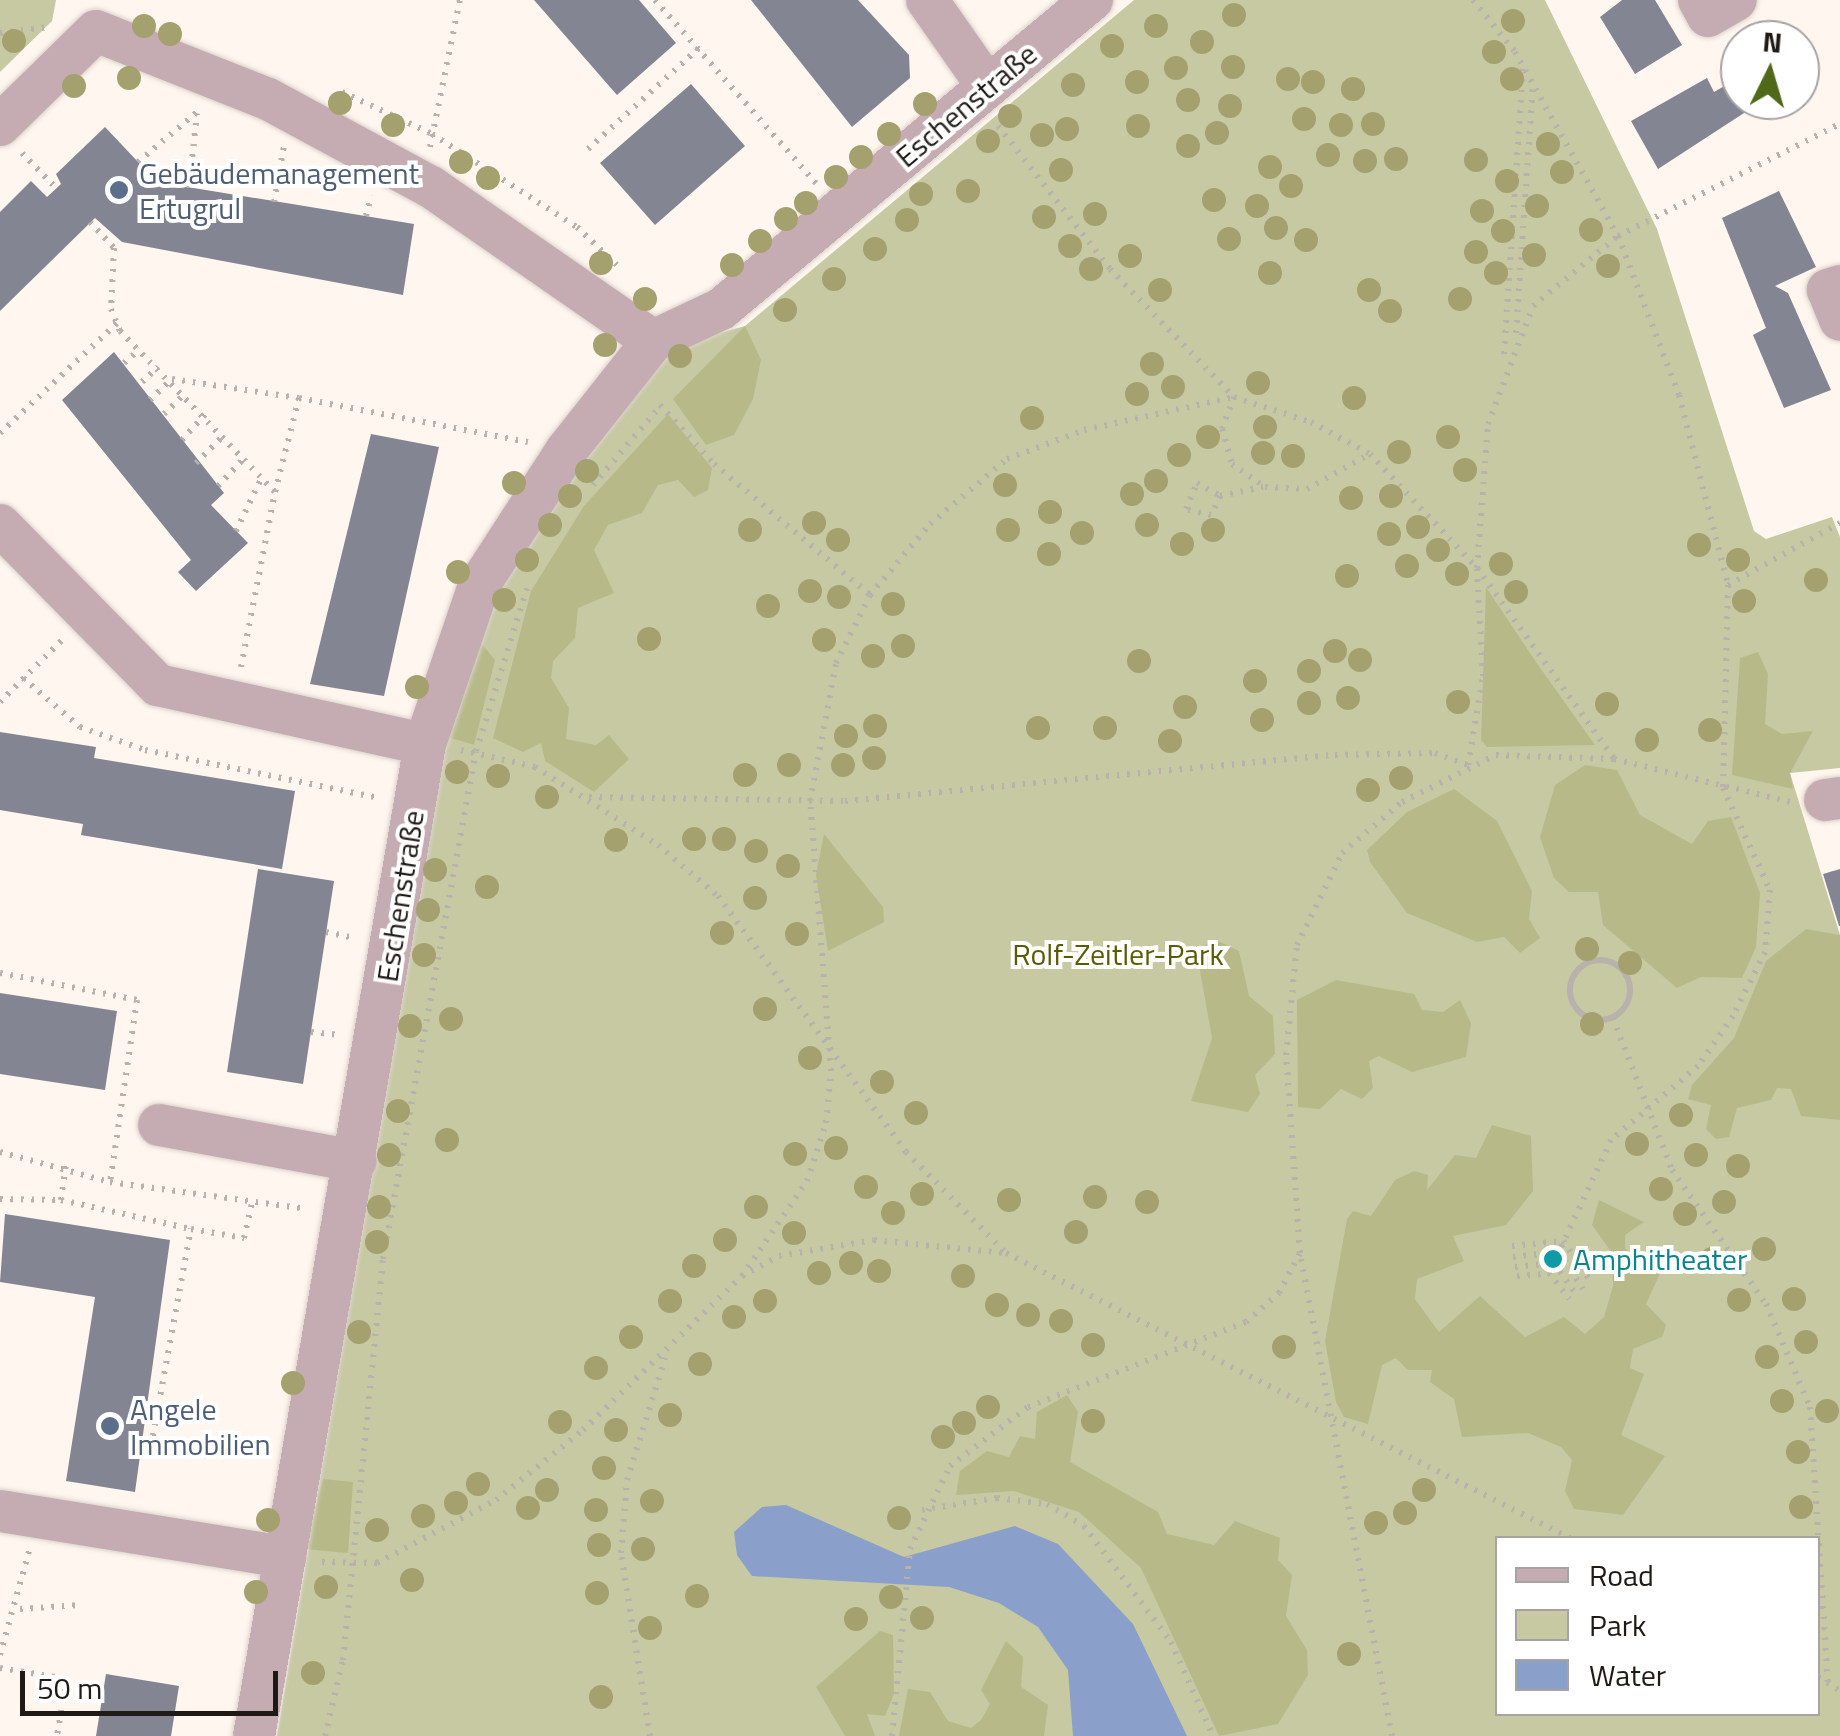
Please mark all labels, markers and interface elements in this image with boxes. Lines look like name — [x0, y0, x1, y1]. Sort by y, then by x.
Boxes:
text: N — [1761, 19, 1784, 64]
north arrow — [1720, 20, 1820, 120]
street label: Eschenstraße — [888, 36, 1044, 174]
place label: Gebäudemanagement Ertugrul — [139, 155, 419, 226]
marker: Gebäudemanagement Ertugrul — [108, 179, 130, 201]
street label: Eschenstraße — [369, 808, 431, 984]
park label: Rolf-Zeitler-Park — [1012, 936, 1224, 972]
place label: Amphitheater — [1573, 1241, 1747, 1277]
marker: Amphitheater — [1542, 1248, 1564, 1270]
place label: Angele Immobilien — [130, 1391, 270, 1462]
marker: Angele Immobilien — [99, 1415, 121, 1437]
legend — [1495, 1536, 1820, 1716]
text: Road — [1589, 1552, 1654, 1598]
text: Park — [1589, 1602, 1646, 1648]
scale bar — [25, 1651, 282, 1713]
text: Water — [1589, 1652, 1666, 1698]
text: 50 m — [37, 1665, 102, 1711]

